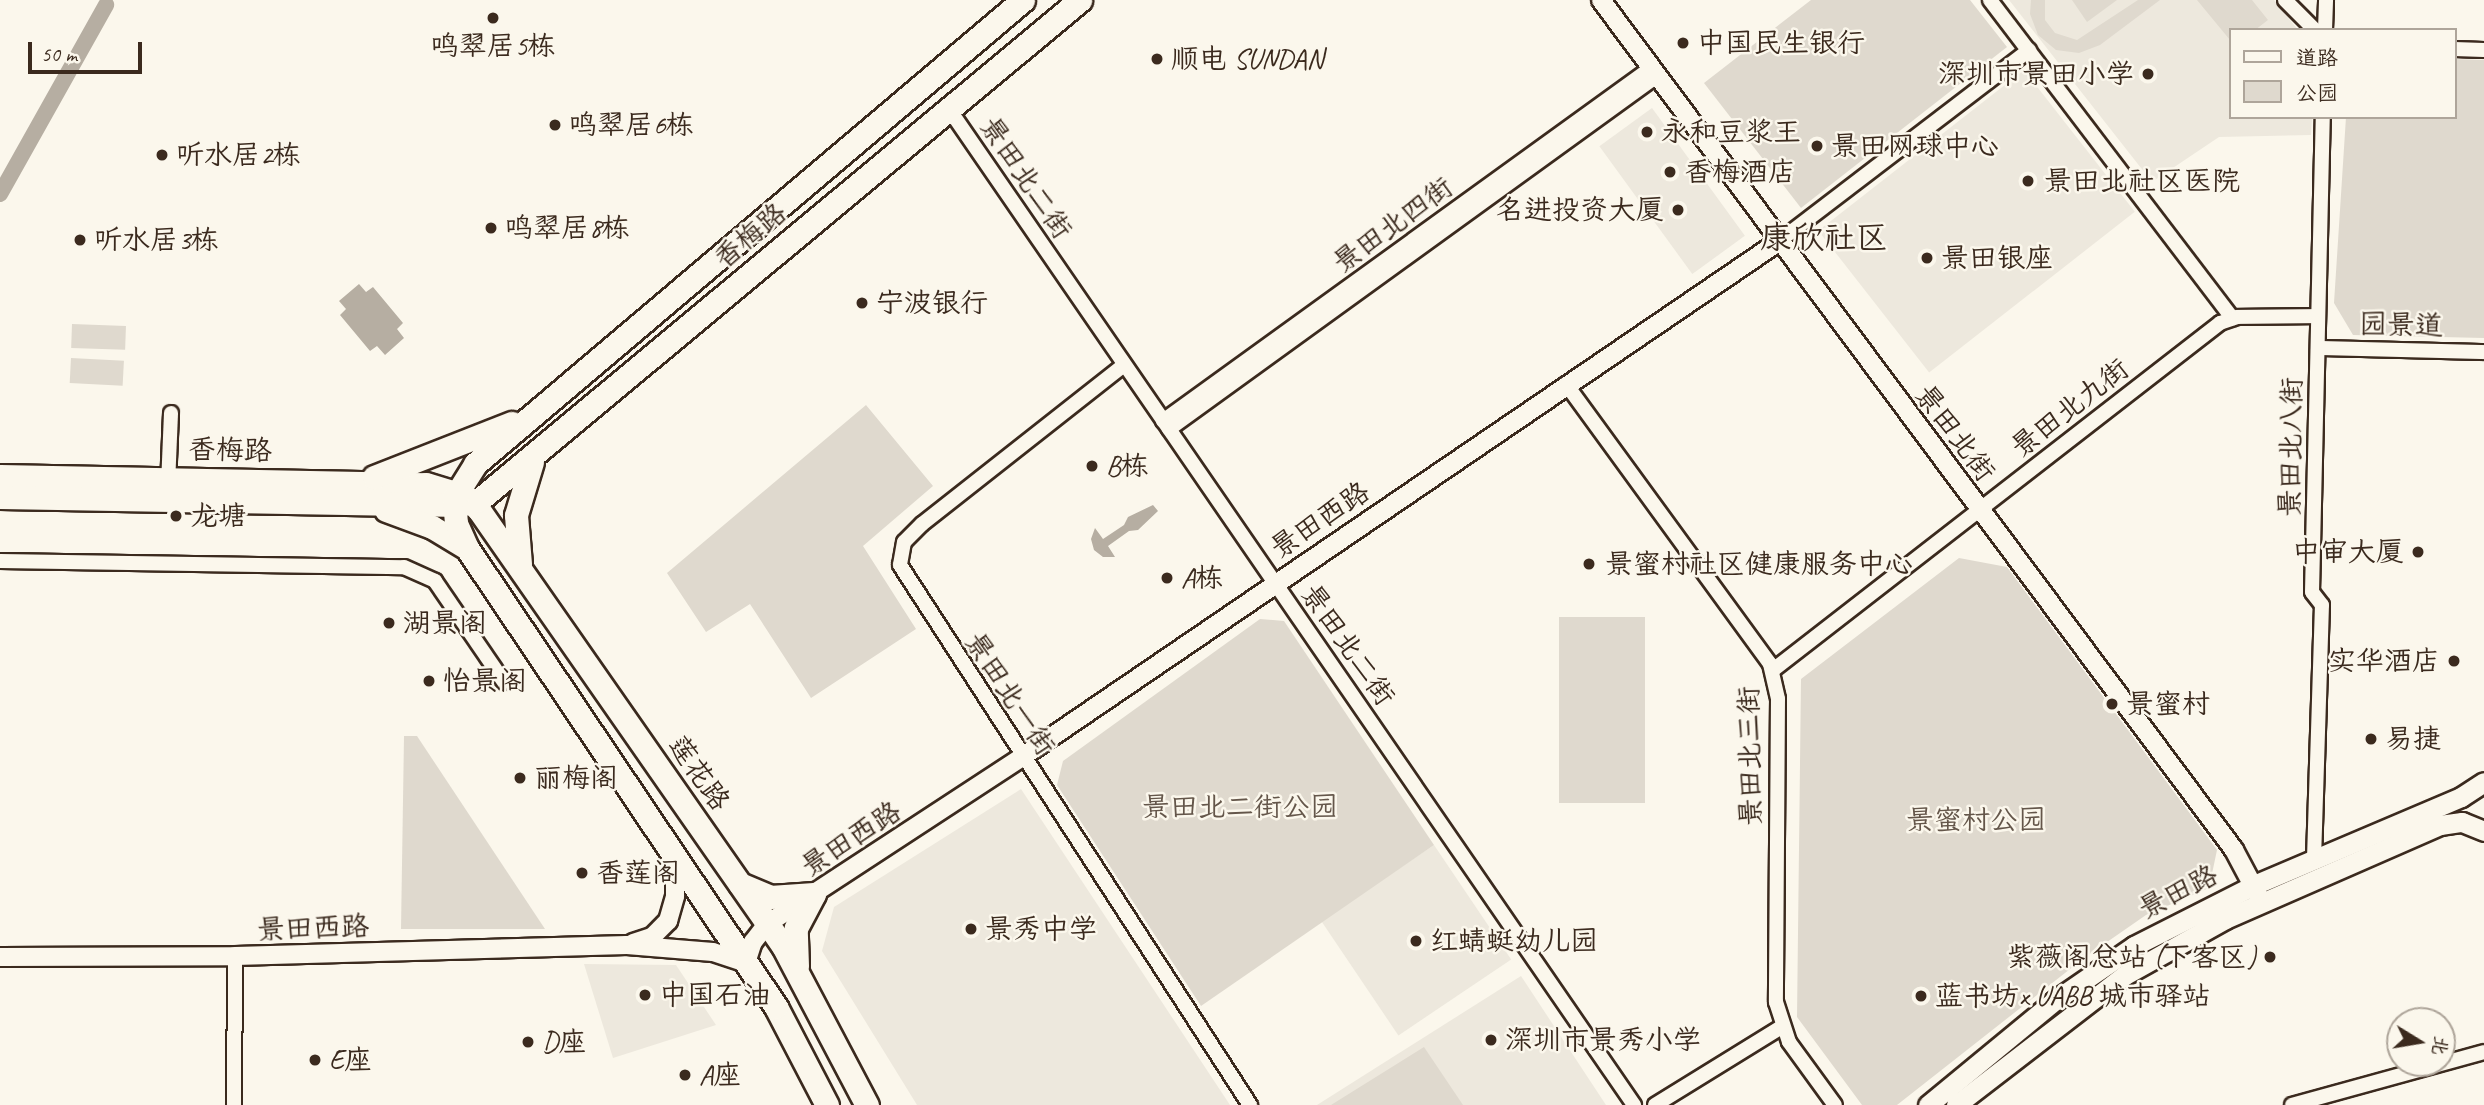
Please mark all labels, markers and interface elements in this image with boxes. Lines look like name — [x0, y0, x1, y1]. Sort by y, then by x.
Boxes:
marker: 鸣翠居5栋 — [485, 10, 501, 26]
place label: 中国民生银行 — [1697, 26, 1865, 60]
scale bar — [32, 28, 145, 72]
legend — [2228, 28, 2456, 119]
place label: 鸣翠居5栋 — [431, 29, 555, 63]
marker: 中国民生银行 — [1675, 35, 1691, 51]
text: 50 m — [41, 41, 77, 67]
place label: 顺电 SUNDAN — [1171, 42, 1323, 76]
text: 道路 — [2296, 45, 2338, 71]
marker: 顺电 SUNDAN — [1149, 51, 1165, 67]
place label: 深圳市景田小学 — [1938, 57, 2134, 91]
marker: 深圳市景田小学 — [2140, 66, 2156, 82]
text: 公园 — [2296, 80, 2338, 106]
place label: 鸣翠居6栋 — [569, 108, 694, 142]
street label: 景田北二街 — [973, 111, 1079, 245]
place label: 永和豆浆王 — [1661, 115, 1801, 149]
marker: 鸣翠居6栋 — [547, 117, 563, 133]
marker: 永和豆浆王 — [1639, 124, 1655, 140]
place label: 景田网球中心 — [1831, 129, 1999, 163]
place label: 听水居2栋 — [176, 138, 301, 172]
marker: 景田网球中心 — [1809, 138, 1825, 154]
marker: 听水居2栋 — [154, 147, 170, 163]
place label: 香梅酒店 — [1684, 155, 1796, 189]
marker: 香梅酒店 — [1662, 164, 1678, 180]
place label: 景田北社区医院 — [2044, 164, 2240, 198]
street label: 景田北四街 — [1326, 170, 1460, 280]
marker: 景田北社区医院 — [2018, 171, 2038, 191]
place label: 名进投资大厦 — [1496, 193, 1664, 227]
street label: 香梅路 — [707, 196, 793, 276]
marker: 名进投资大厦 — [1670, 202, 1686, 218]
place label: 鸣翠居8栋 — [505, 211, 630, 245]
district label: 康欣社区 — [1760, 219, 1888, 257]
marker: 鸣翠居8栋 — [483, 220, 499, 236]
place label: 听水居3栋 — [94, 223, 219, 257]
marker: 听水居3栋 — [72, 232, 88, 248]
place label: 景田银座 — [1941, 241, 2053, 275]
marker: 景田银座 — [1919, 250, 1935, 266]
place label: 宁波银行 — [876, 286, 988, 320]
marker: 宁波银行 — [854, 295, 870, 311]
street label: 园景道 — [2359, 307, 2443, 343]
street label: 景田北九街 — [2004, 352, 2136, 464]
street label: 景田北八街 — [2273, 377, 2309, 517]
street label: 景田北街 — [1908, 378, 2002, 488]
street label: 香梅路 — [188, 432, 272, 468]
place label: B栋 — [1106, 449, 1149, 483]
marker: B栋 — [1084, 458, 1100, 474]
street label: 景田西路 — [1264, 475, 1376, 565]
place label: 龙塘 — [190, 499, 246, 533]
marker: 龙塘 — [168, 508, 184, 524]
place label: 中审大厦 — [2292, 535, 2404, 569]
marker: 中审大厦 — [2410, 544, 2426, 560]
place label: 景蜜村社区健康服务中心 — [1605, 547, 1913, 581]
marker: 景蜜村社区健康服务中心 — [1579, 554, 1599, 574]
place label: A栋 — [1181, 561, 1223, 595]
marker: A栋 — [1159, 570, 1175, 586]
street label: 景田北二街 — [1294, 578, 1402, 712]
place label: 湖景阁 — [403, 606, 487, 640]
marker: 湖景阁 — [381, 615, 397, 631]
street label: 景田北一街 — [958, 626, 1062, 762]
place label: 实华酒店 — [2328, 644, 2440, 678]
marker: 实华酒店 — [2446, 653, 2462, 669]
place label: 怡景阁 — [443, 664, 527, 698]
marker: 怡景阁 — [421, 673, 437, 689]
street label: 景田北三街 — [1732, 686, 1768, 826]
place label: 景蜜村 — [2126, 687, 2210, 721]
marker: 景蜜村 — [2104, 696, 2120, 712]
place label: 易捷 — [2385, 722, 2441, 756]
street label: 莲花路 — [661, 729, 737, 817]
marker: 易捷 — [2363, 731, 2379, 747]
place label: 丽梅阁 — [534, 761, 618, 795]
marker: 丽梅阁 — [512, 770, 528, 786]
park label: 景田北二街公园 — [1142, 790, 1338, 824]
street label: 景田西路 — [795, 794, 907, 884]
park label: 景蜜村公园 — [1906, 803, 2046, 837]
place label: 香莲阁 — [596, 856, 680, 890]
street label: 景田路 — [2133, 858, 2223, 926]
marker: 香莲阁 — [574, 865, 590, 881]
street label: 景田西路 — [256, 909, 370, 947]
place label: 景秀中学 — [985, 912, 1097, 946]
marker: 景秀中学 — [963, 921, 979, 937]
place label: 红蜻蜓幼儿园 — [1430, 924, 1598, 958]
marker: 红蜻蜓幼儿园 — [1408, 933, 1424, 949]
place label: 紫薇阁总站 (下客区) — [2007, 940, 2256, 974]
marker: 紫薇阁总站 (下客区) — [2262, 949, 2278, 965]
place label: 中国石油 — [659, 978, 771, 1012]
place label: 蓝书坊x UABB 城市驿站 — [1935, 979, 2211, 1013]
marker: 中国石油 — [637, 987, 653, 1003]
marker: 蓝书坊x UABB 城市驿站 — [1913, 988, 1929, 1004]
north arrow — [2386, 1007, 2456, 1077]
place label: 深圳市景秀小学 — [1505, 1023, 1701, 1057]
place label: D座 — [542, 1025, 586, 1059]
marker: 深圳市景秀小学 — [1483, 1032, 1499, 1048]
marker: D座 — [520, 1034, 536, 1050]
text: 北 — [2426, 1034, 2453, 1057]
place label: E座 — [329, 1043, 372, 1077]
marker: E座 — [307, 1052, 323, 1068]
place label: A座 — [699, 1058, 741, 1092]
marker: A座 — [677, 1067, 693, 1083]

